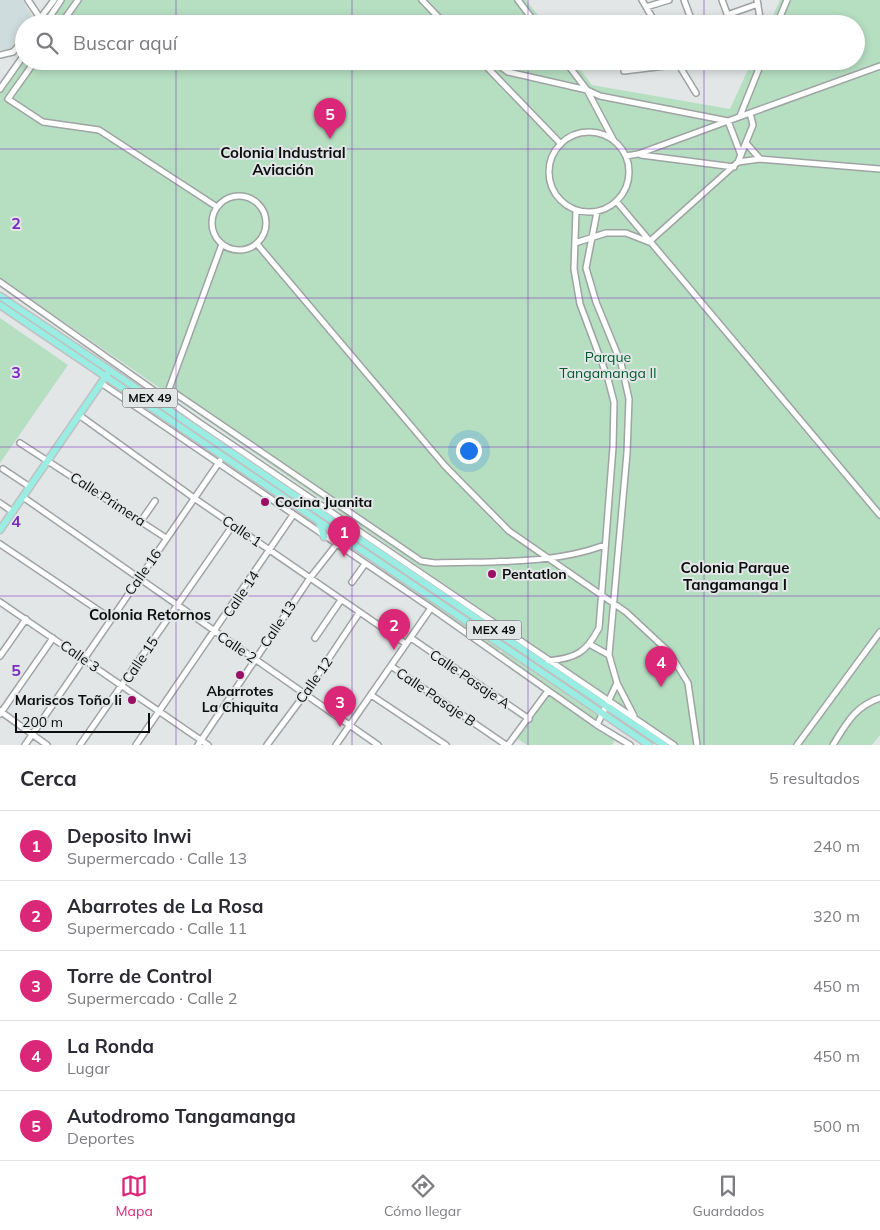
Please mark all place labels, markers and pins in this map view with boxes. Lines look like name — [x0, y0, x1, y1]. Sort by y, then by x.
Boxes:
pin: 5 — [314, 98, 346, 139]
place label: Cocina Juanita — [275, 493, 372, 511]
marker: Cocina Juanita — [259, 496, 271, 508]
pin: 1 — [328, 516, 360, 557]
place label: Pentatlon — [502, 565, 567, 583]
marker: Pentatlon — [486, 568, 498, 580]
pin: 2 — [378, 609, 410, 650]
pin: 4 — [645, 646, 677, 687]
marker: Abarrotes La Chiquita — [234, 669, 246, 681]
place label: Abarrotes La Chiquita — [202, 682, 278, 716]
pin: 3 — [324, 686, 356, 727]
place label: Mariscos Toño Ii — [15, 691, 122, 709]
marker: Mariscos Toño Ii — [126, 694, 138, 706]

